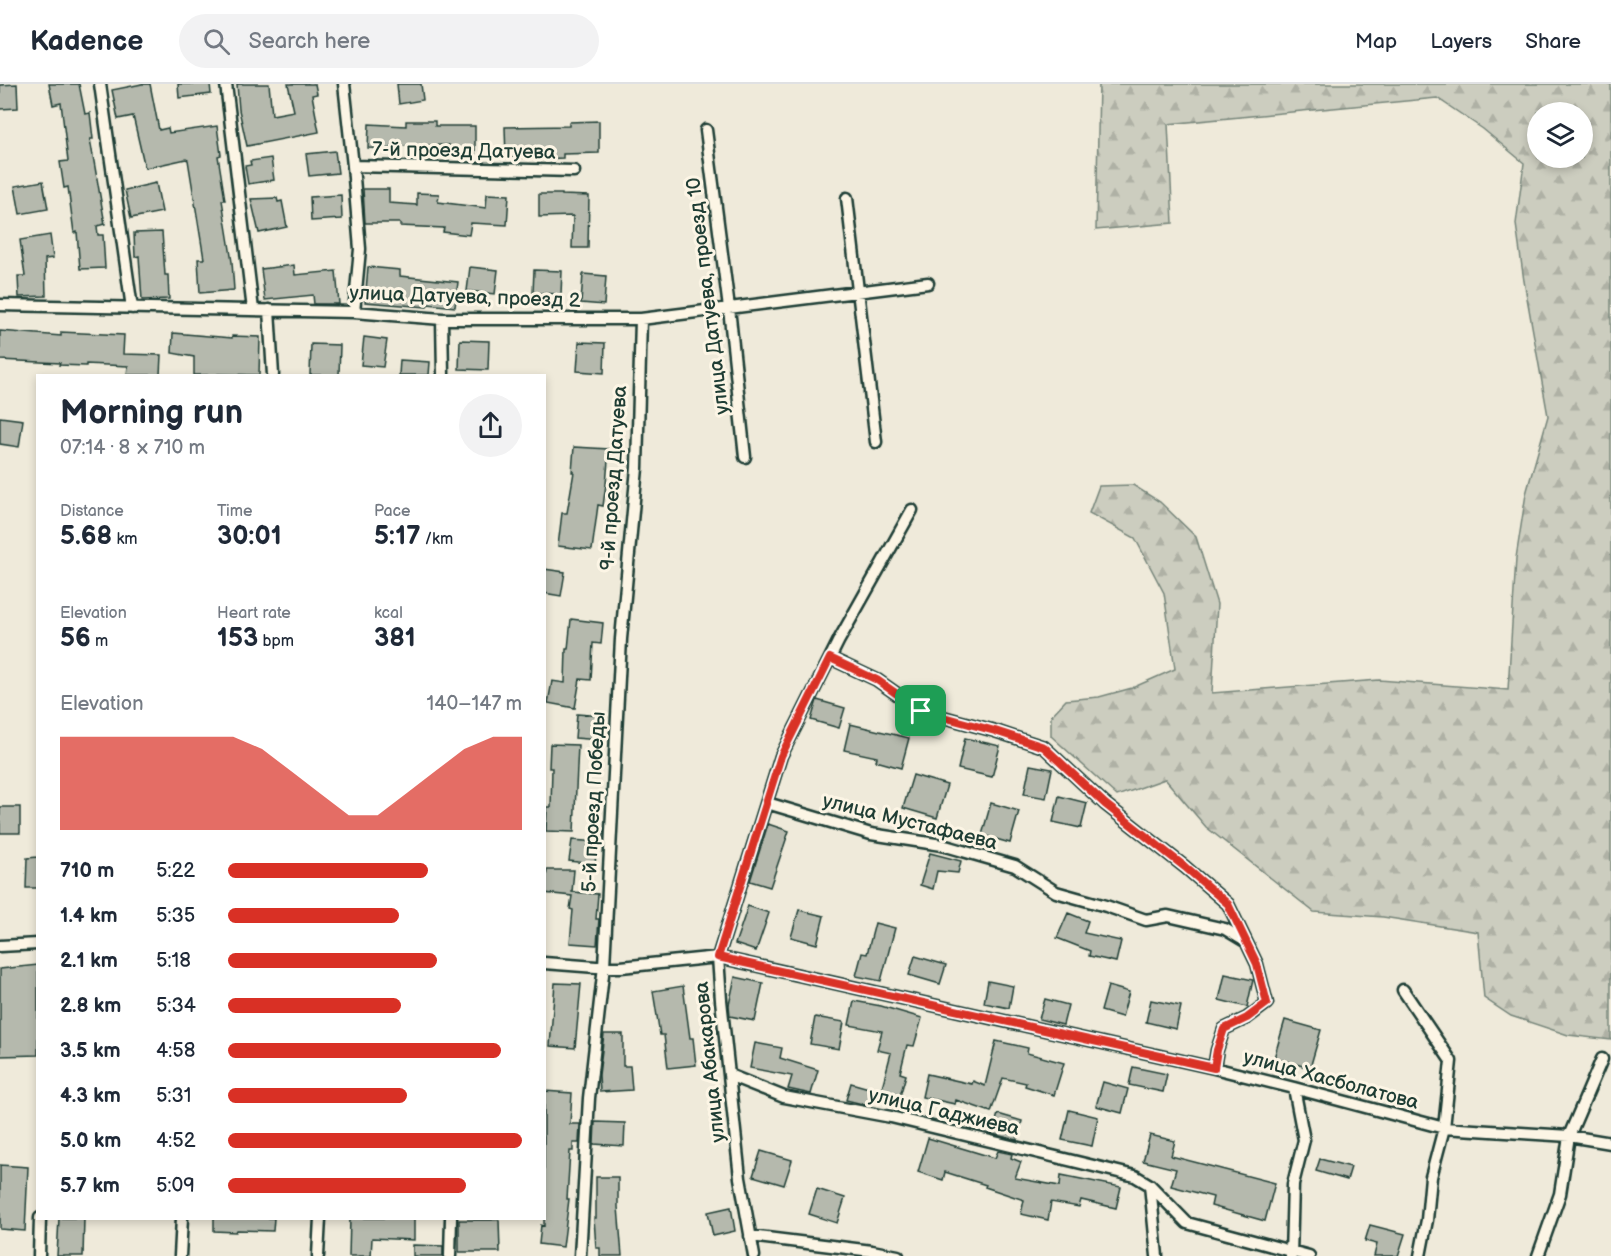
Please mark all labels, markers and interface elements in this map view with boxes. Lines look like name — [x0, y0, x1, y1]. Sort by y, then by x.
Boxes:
search box — [179, 14, 599, 68]
text: Kadence — [30, 25, 143, 58]
icon: search — [200, 25, 233, 58]
text: Search here — [248, 28, 370, 55]
text: Map — [1355, 29, 1397, 54]
text: Layers — [1430, 29, 1492, 54]
text: Share — [1525, 29, 1581, 54]
map controls — [1527, 102, 1593, 168]
button: layers — [1527, 102, 1593, 168]
street label: 7-й проезд Датуева — [372, 137, 556, 165]
street label: улица Датуева, проезд 10 — [682, 176, 734, 416]
street label: улица Датуева, проезд 2 — [349, 281, 581, 313]
street label: 9-й проезд Датуева — [596, 385, 632, 571]
text: Morning run — [60, 393, 243, 433]
button: share — [459, 394, 522, 457]
text: 07:14 · 8 × 710 m — [60, 436, 205, 460]
text: Distance — [60, 502, 124, 521]
text: Time — [217, 502, 252, 521]
text: Pace — [374, 502, 410, 521]
text: 5.68 — [60, 521, 112, 552]
text: 30:01 — [217, 521, 282, 552]
text: 5:17 — [374, 521, 421, 552]
text: km — [112, 530, 138, 549]
text: /km — [421, 530, 453, 549]
text: Elevation — [60, 604, 127, 623]
text: Heart rate — [217, 604, 291, 623]
text: kcal — [374, 604, 403, 623]
text: 56 — [60, 623, 91, 654]
text: 153 — [217, 623, 258, 654]
text: 381 — [374, 623, 416, 654]
text: m — [91, 632, 108, 651]
text: bpm — [258, 632, 294, 651]
pin — [895, 685, 946, 736]
text: Elevation — [60, 692, 143, 716]
text: 140–147 m — [427, 692, 522, 716]
icon: arrive — [904, 694, 937, 727]
street label: 5-й проезд Победы — [577, 711, 611, 893]
street label: улица Мустафаева — [820, 789, 1000, 855]
text: 710 m — [60, 859, 114, 883]
text: 5:22 — [156, 859, 195, 883]
text: 1.4 km — [60, 904, 118, 928]
text: 5:35 — [156, 904, 195, 928]
text: 2.1 km — [60, 949, 118, 973]
text: 5:18 — [156, 949, 191, 973]
street label: улица Абакарова — [690, 980, 730, 1144]
text: 2.8 km — [60, 994, 121, 1018]
text: 5:34 — [156, 994, 196, 1018]
text: 3.5 km — [60, 1039, 121, 1063]
text: 4:58 — [156, 1039, 195, 1063]
street label: улица Хасболатова — [1241, 1045, 1421, 1115]
street label: улица Гаджиева — [866, 1083, 1022, 1141]
text: 4.3 km — [60, 1084, 121, 1108]
text: 5:31 — [156, 1084, 192, 1108]
text: 5.0 km — [60, 1129, 121, 1153]
text: 4:52 — [156, 1129, 196, 1153]
text: 5.7 km — [60, 1174, 120, 1198]
text: 5:09 — [156, 1174, 195, 1198]

